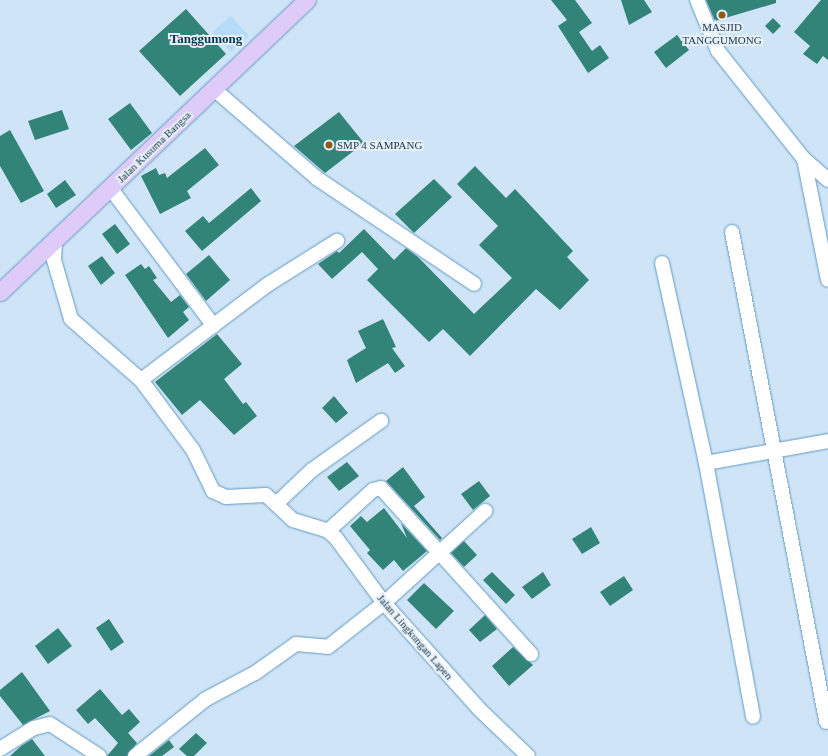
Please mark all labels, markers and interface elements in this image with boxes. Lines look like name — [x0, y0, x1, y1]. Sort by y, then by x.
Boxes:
marker: MASJID TANGGUMONG — [717, 10, 727, 20]
place label: MASJID TANGGUMONG — [682, 21, 762, 47]
district label: Tanggumong — [170, 31, 242, 47]
street label: Jalan Kusuma Bangsa — [114, 109, 194, 185]
place label: SMP 4 SAMPANG — [337, 138, 423, 152]
marker: SMP 4 SAMPANG — [324, 140, 334, 150]
street label: Jalan Lingkungan Lapen — [374, 592, 456, 682]

